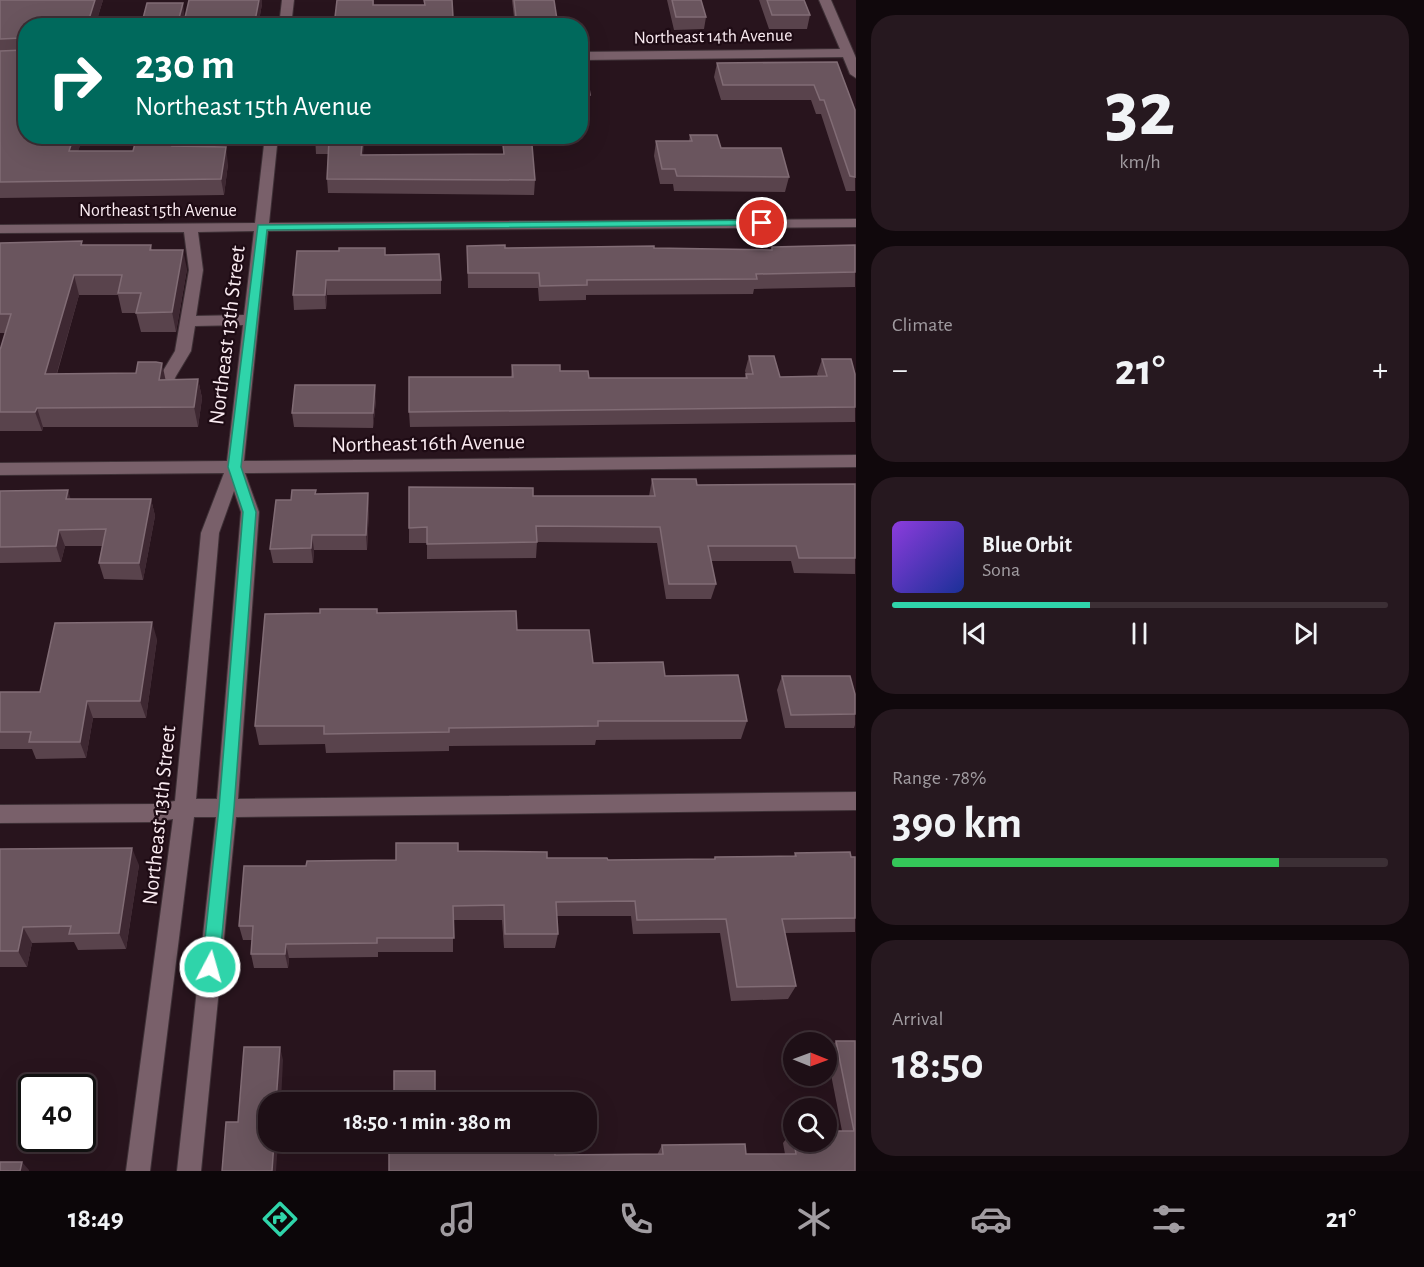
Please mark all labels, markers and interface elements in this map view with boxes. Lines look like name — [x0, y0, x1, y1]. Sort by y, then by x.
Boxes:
street label: Northeast 14th Avenue — [633, 27, 793, 47]
icon: right — [36, 42, 114, 120]
text: 230 m — [135, 44, 235, 86]
text: 32 — [1105, 72, 1175, 150]
text: Northeast 15th Avenue — [135, 93, 372, 120]
text: km/h — [1119, 152, 1161, 172]
pin — [736, 197, 787, 248]
street label: Northeast 15th Avenue — [79, 202, 237, 220]
icon: arrive — [745, 206, 778, 239]
street label: Northeast 13th Street — [205, 244, 249, 426]
text: Climate — [892, 315, 953, 335]
text: 21° — [1115, 348, 1165, 393]
text: − — [892, 354, 908, 387]
text: + — [1372, 354, 1388, 387]
street label: Northeast 16th Avenue — [331, 430, 525, 456]
text: Blue Orbit — [982, 534, 1072, 556]
text: Sona — [982, 560, 1020, 580]
icon: previous — [958, 617, 991, 650]
icon: pause — [1123, 617, 1156, 650]
icon: next — [1289, 617, 1322, 650]
street label: Northeast 13th Street — [139, 724, 179, 906]
text: Range · 78% — [892, 768, 987, 788]
text: 390 km — [892, 801, 1022, 846]
position arrow — [178, 935, 242, 999]
text: Arrival — [892, 1009, 943, 1029]
north arrow — [783, 1032, 837, 1086]
map controls — [783, 1032, 837, 1152]
text: 18:50 — [892, 1042, 984, 1087]
speed limit sign: 40 — [18, 1074, 96, 1152]
button: search — [783, 1098, 837, 1152]
text: 18:50 · 1 min · 380 m — [344, 1111, 511, 1133]
icon: directions — [259, 1198, 301, 1240]
icon: music — [437, 1198, 479, 1240]
icon: phone — [615, 1198, 657, 1240]
icon: climate — [793, 1198, 835, 1240]
icon: car — [970, 1198, 1012, 1240]
icon: filters — [1148, 1198, 1190, 1240]
text: 18:49 — [68, 1205, 124, 1232]
text: 21° — [1326, 1205, 1356, 1232]

